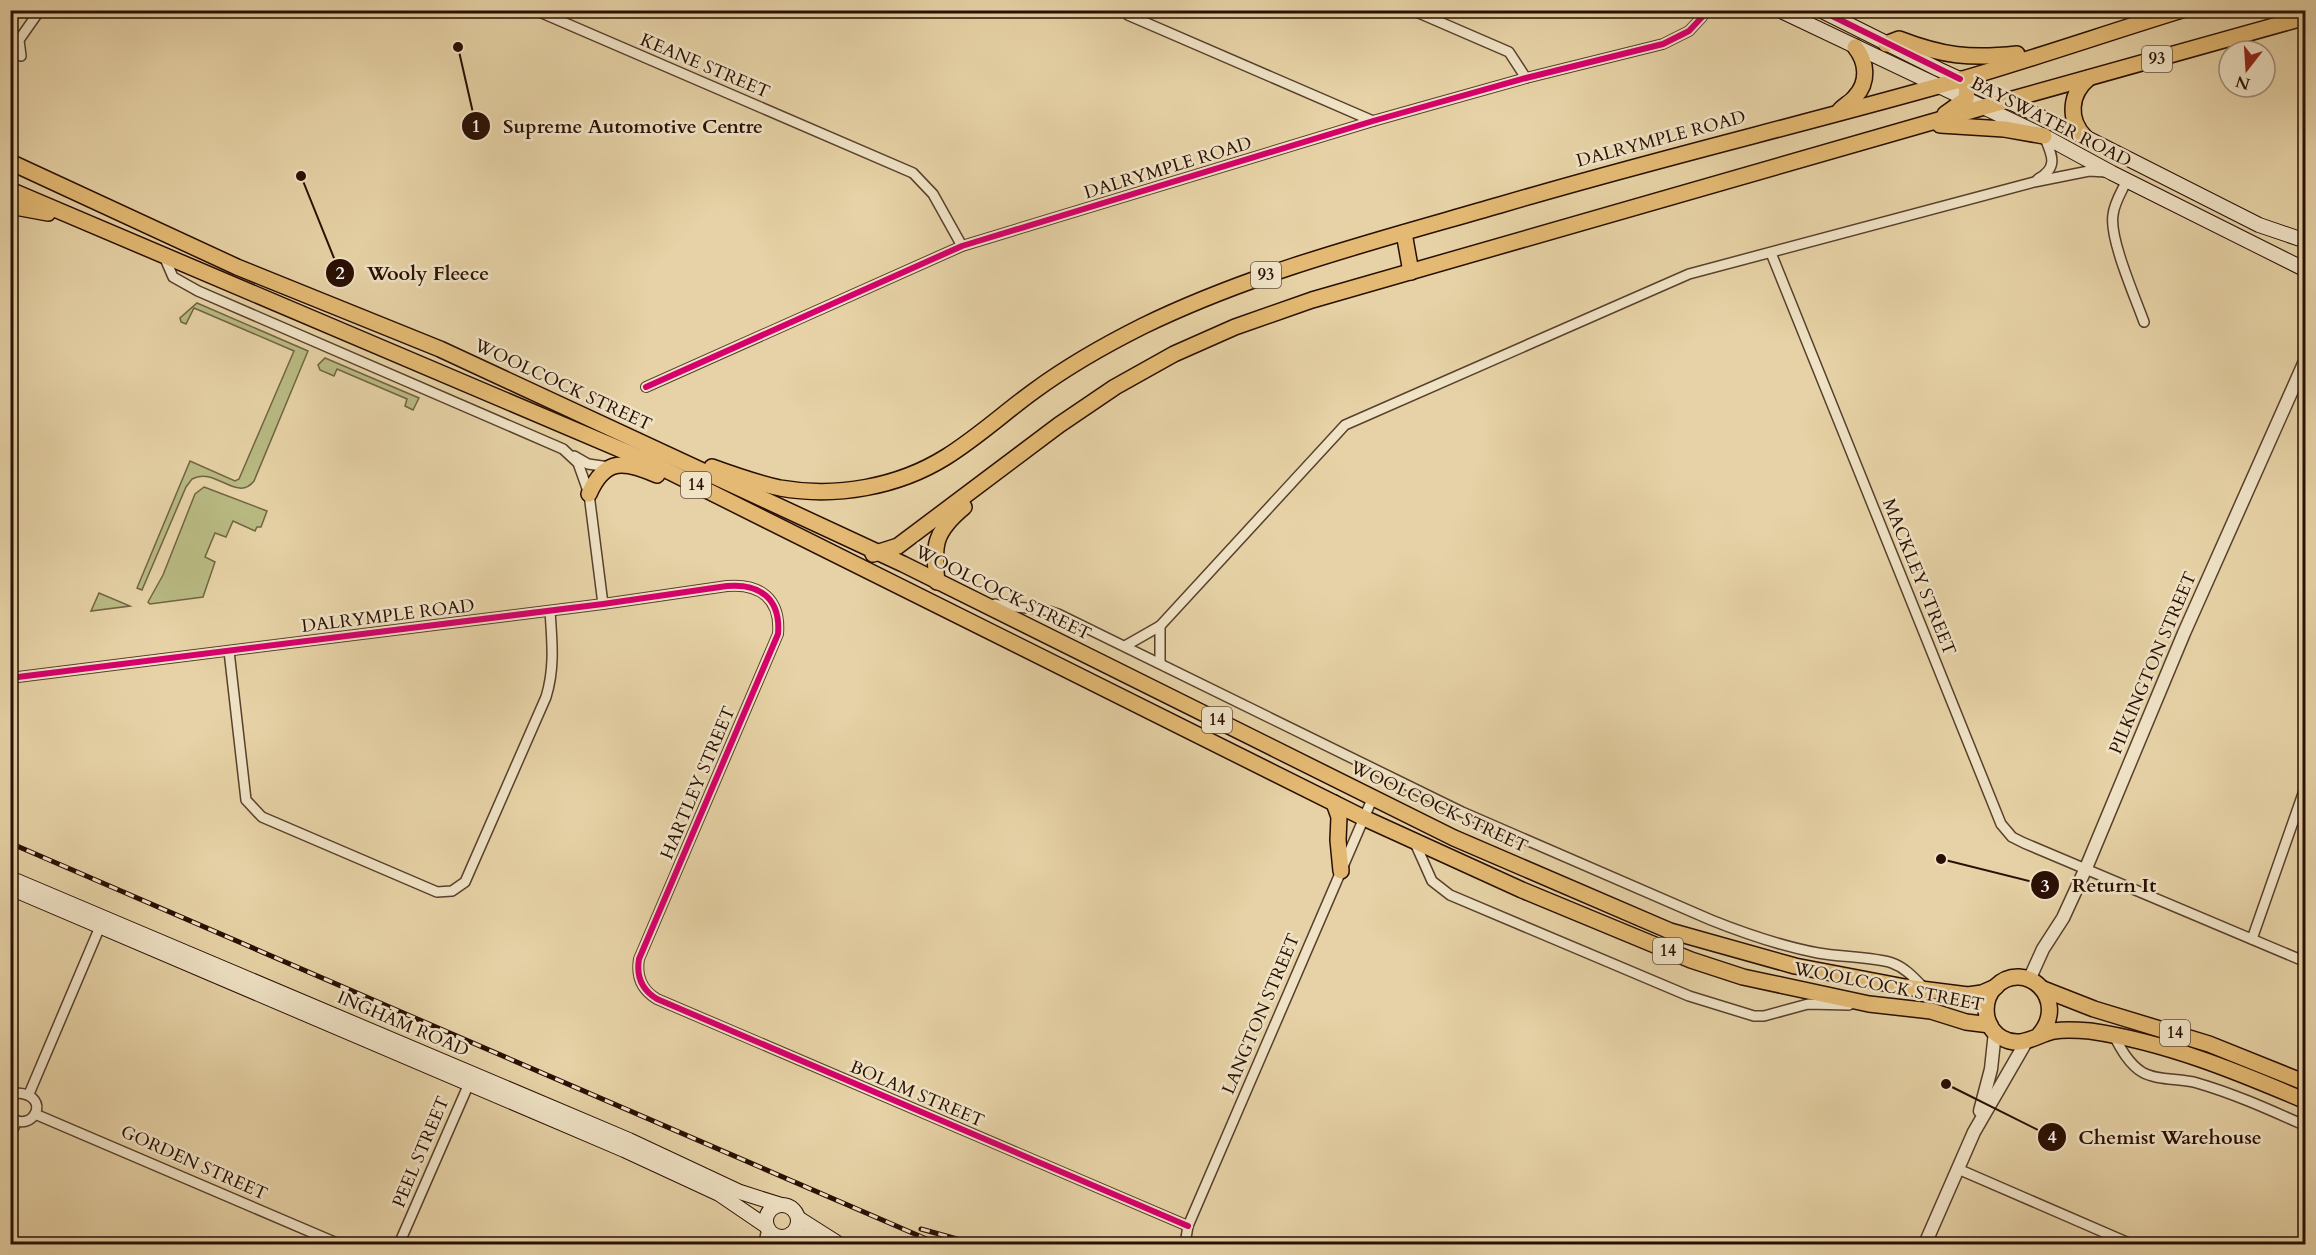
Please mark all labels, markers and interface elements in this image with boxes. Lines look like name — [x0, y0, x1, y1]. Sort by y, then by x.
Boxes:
street label: KEANE STREET — [636, 27, 774, 105]
north arrow — [2217, 39, 2277, 99]
road number: 93 — [2142, 46, 2172, 72]
text: N — [2233, 70, 2253, 95]
street label: BAYSWATER ROAD — [1966, 71, 2136, 173]
street label: DALRYMPLE ROAD — [1574, 104, 1748, 174]
callout: Supreme Automotive Centre — [461, 107, 775, 145]
text: Supreme Automotive Centre — [503, 113, 763, 140]
text: 1 — [471, 114, 481, 139]
street label: DALRYMPLE ROAD — [1081, 131, 1255, 205]
callout: Wooly Fleece — [325, 254, 502, 292]
text: Wooly Fleece — [366, 260, 489, 287]
text: 2 — [335, 261, 345, 286]
road number: 93 — [1251, 262, 1281, 288]
street label: WOOLCOCK STREET — [469, 332, 656, 437]
road number: 14 — [681, 472, 711, 498]
street label: MACKLEY STREET — [1876, 495, 1962, 659]
street label: WOOLCOCK STREET — [910, 539, 1095, 647]
street label: PILKINGTON STREET — [2103, 568, 2203, 758]
street label: DALRYMPLE ROAD — [300, 593, 476, 639]
street label: HARTLEY STREET — [654, 703, 742, 863]
road number: 14 — [1202, 707, 1232, 733]
street label: WOOLCOCK STREET — [1345, 754, 1532, 859]
callout: Return It — [2030, 866, 2168, 904]
text: Return It — [2072, 872, 2156, 899]
text: 3 — [2040, 874, 2050, 899]
street label: LANGTON STREET — [1216, 930, 1306, 1098]
road number: 14 — [1653, 938, 1683, 964]
street label: WOOLCOCK STREET — [1791, 956, 1986, 1018]
street label: INGHAM ROAD — [333, 985, 473, 1063]
road number: 14 — [2160, 1020, 2190, 1046]
street label: BOLAM STREET — [846, 1054, 988, 1134]
street label: PEEL STREET — [386, 1092, 456, 1212]
callout: Chemist Warehouse — [2037, 1118, 2274, 1156]
street label: GORDEN STREET — [117, 1119, 271, 1207]
text: Chemist Warehouse — [2078, 1124, 2262, 1151]
text: 4 — [2047, 1125, 2057, 1150]

